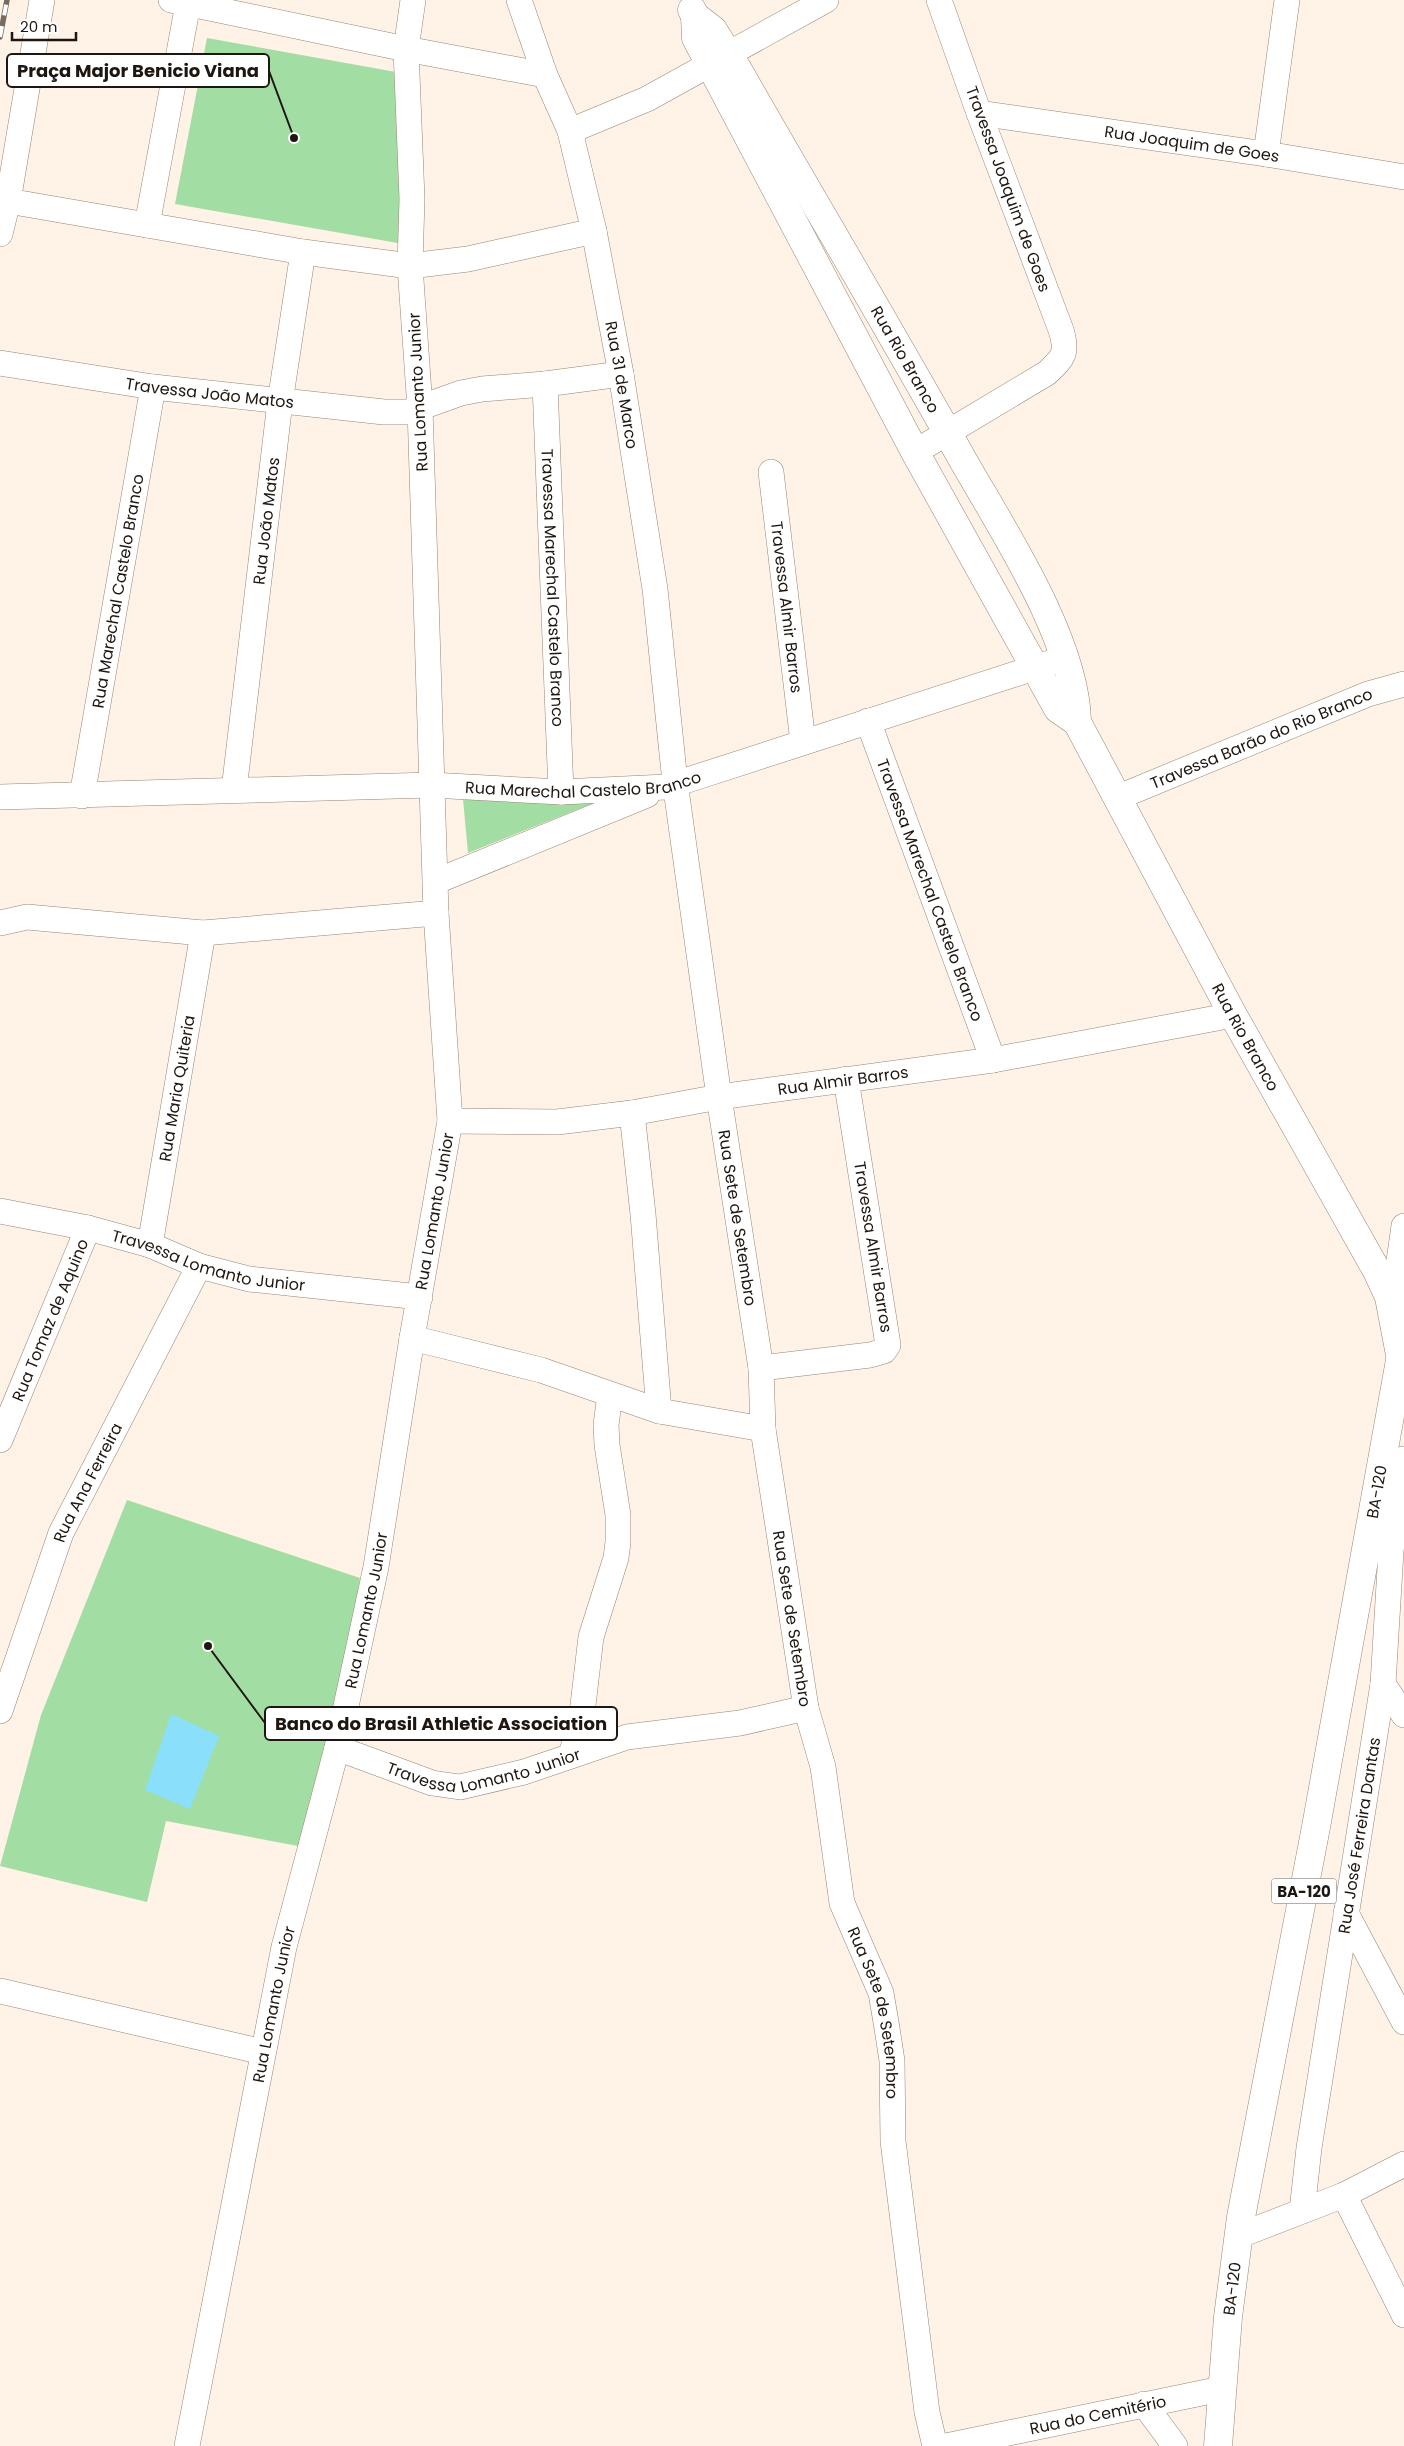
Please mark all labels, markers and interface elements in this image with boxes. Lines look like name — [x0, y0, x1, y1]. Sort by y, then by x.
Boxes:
scale bar — [12, 10, 76, 42]
text: 20 m — [20, 16, 58, 37]
callout: Praça Major Benicio Viana — [7, 54, 269, 87]
text: Praça Major Benicio Viana — [17, 58, 259, 83]
street label: Travessa Joaquim de Goes — [960, 83, 1056, 295]
street label: Rua Joaquim de Goes — [1103, 120, 1281, 168]
street label: Rua Rio Branco — [866, 301, 945, 417]
street label: Rua Lomanto Junior — [402, 312, 434, 472]
street label: Rua 31 de Marco — [600, 319, 644, 451]
street label: Travessa João Matos — [124, 371, 295, 414]
street label: Travessa Marechal Castelo Branco — [536, 448, 570, 727]
street label: Rua João Matos — [247, 456, 285, 586]
street label: Rua Marechal Castelo Branco — [86, 472, 149, 710]
street label: Travessa Almir Barros — [765, 520, 809, 694]
street label: Travessa Barão do Rio Branco — [1147, 682, 1376, 794]
street label: Travessa Marechal Castelo Branco — [871, 755, 989, 1024]
street label: Rua Marechal Castelo Branco — [465, 765, 704, 804]
street label: Rua Rio Branco — [1207, 979, 1285, 1095]
street label: Rua Maria Quiteria — [153, 1013, 200, 1163]
street label: Rua Almir Barros — [776, 1060, 910, 1100]
street label: Rua Sete de Setembro — [713, 1128, 763, 1307]
street label: Rua Lomanto Junior — [409, 1131, 459, 1292]
street label: Travessa Almir Barros — [848, 1160, 898, 1334]
street label: Travessa Lomanto Junior — [109, 1224, 306, 1296]
street label: Rua Tomaz de Aquino — [6, 1235, 94, 1405]
street label: Rua Ana Ferreira — [47, 1419, 128, 1545]
street label: BA-120 — [1360, 1463, 1392, 1520]
street label: Rua Sete de Setembro — [767, 1529, 817, 1708]
street label: Rua Lomanto Junior — [339, 1530, 393, 1691]
callout: Banco do Brasil Athletic Association — [265, 1707, 617, 1740]
text: Banco do Brasil Athletic Association — [275, 1711, 607, 1736]
street label: Rua José Ferreira Dantas — [1332, 1735, 1386, 1935]
street label: Travessa Lomanto Junior — [383, 1742, 584, 1798]
road number: BA-120 — [1272, 1878, 1336, 1904]
street label: Rua Lomanto Junior — [246, 1923, 301, 2085]
street label: Rua Sete de Setembro — [842, 1923, 904, 2099]
street label: BA-120 — [1217, 2260, 1247, 2317]
street label: Rua do Cemitério — [1027, 2389, 1168, 2440]

